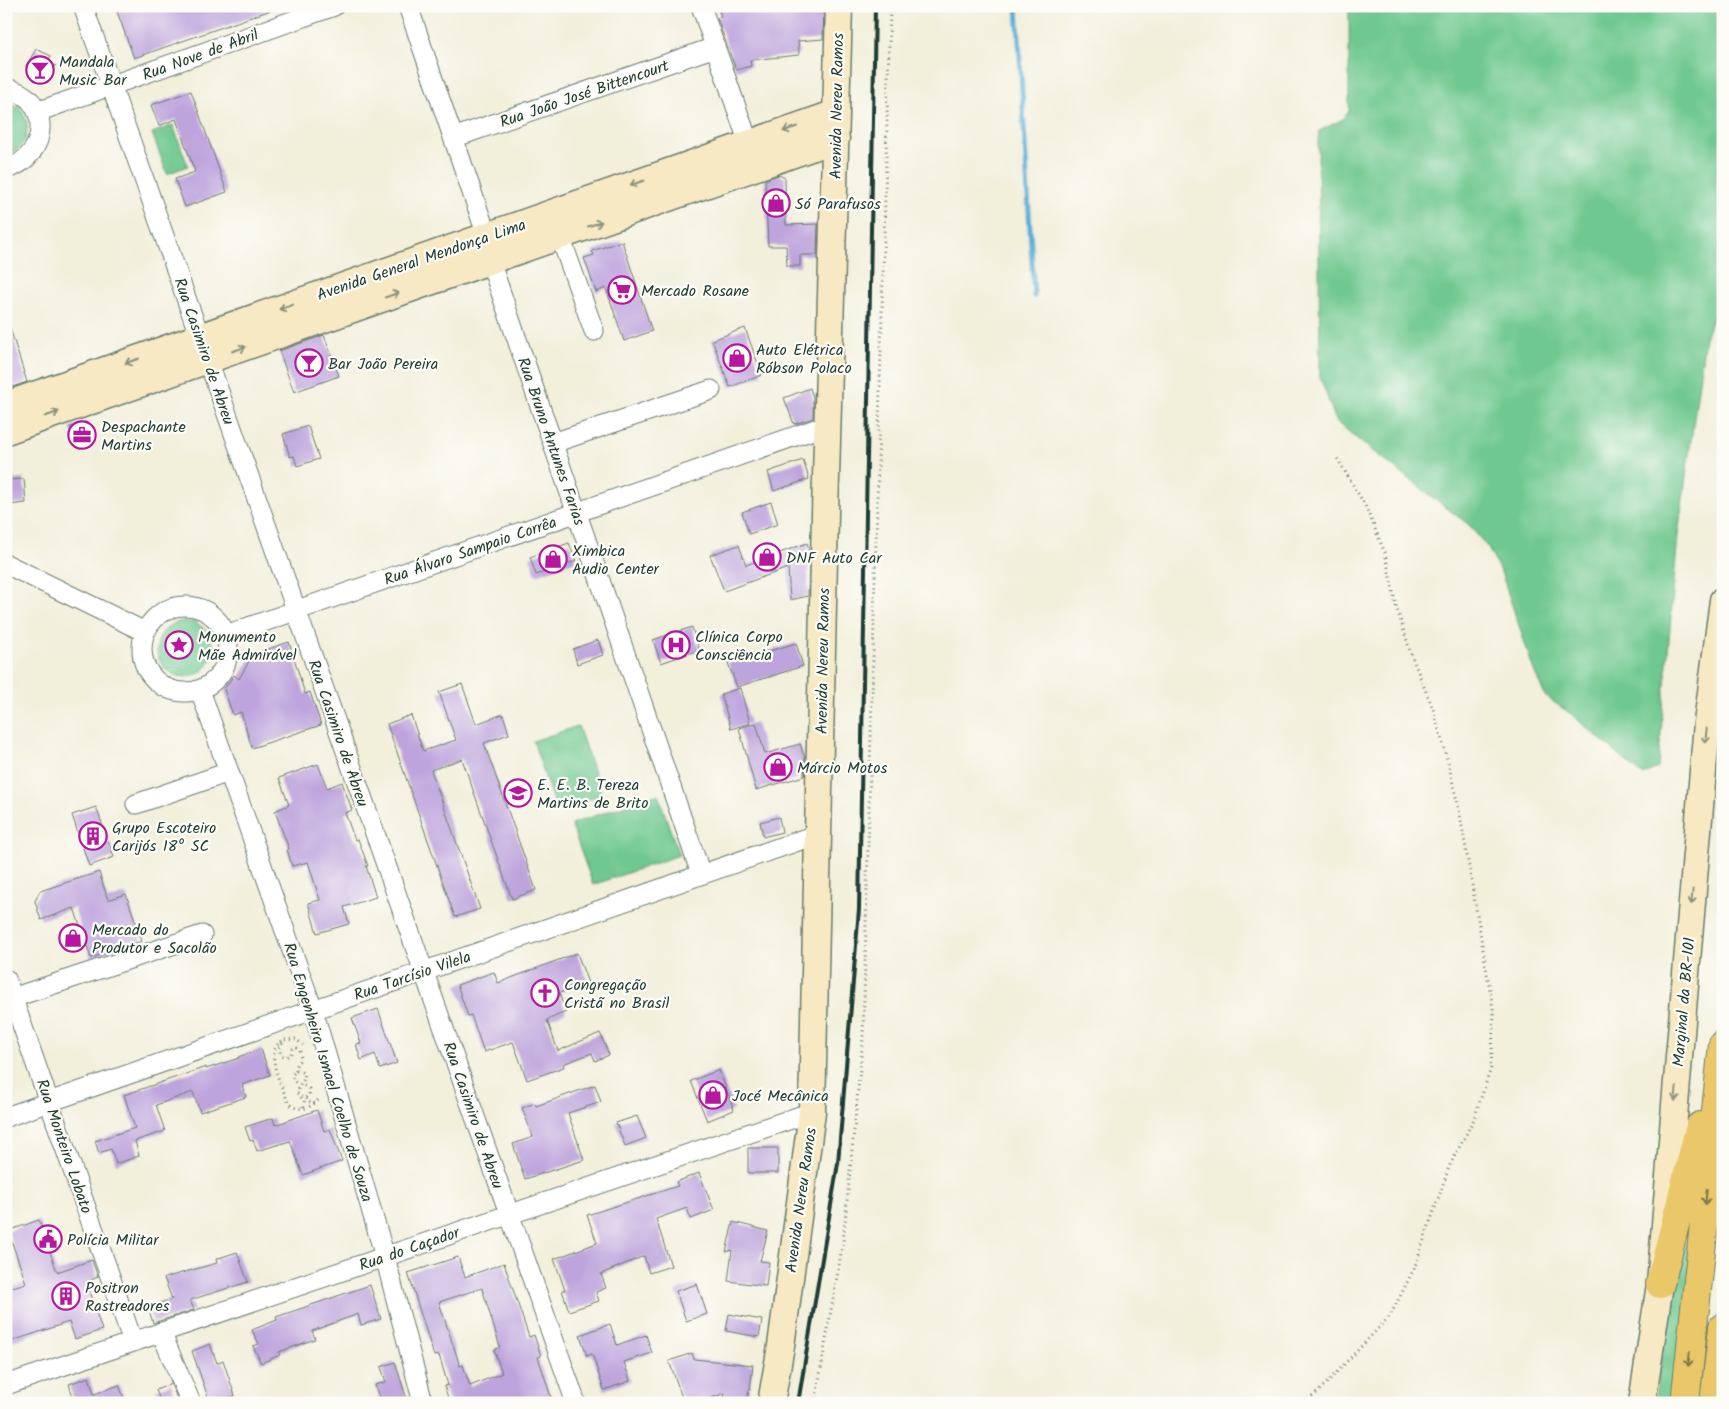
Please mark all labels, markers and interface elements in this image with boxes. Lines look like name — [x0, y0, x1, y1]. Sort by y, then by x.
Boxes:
street label: Rua Nove de Abril — [139, 23, 262, 88]
street label: Avenida Nereu Ramos — [824, 33, 851, 179]
place label: Mandala Music Bar — [59, 50, 128, 93]
street label: Rua João José Bittencourt — [496, 53, 673, 135]
bar icon: Mandala Music Bar — [25, 55, 55, 85]
one-way arrow — [783, 125, 799, 135]
one-way arrow — [630, 179, 645, 188]
shop icon: Só Parafusos — [761, 188, 791, 218]
place label: Só Parafusos — [795, 192, 881, 217]
street label: Avenida General Mendonça Lima — [314, 213, 529, 308]
one-way arrow — [587, 219, 602, 228]
street label: Rua Casimiro de Abreu — [167, 275, 241, 429]
supermarket icon: Mercado Rosane — [607, 275, 637, 305]
place label: Mercado Rosane — [641, 279, 749, 304]
one-way arrow — [384, 290, 399, 299]
one-way arrow — [278, 303, 294, 312]
place label: Auto Elétrica Róbson Polaco — [756, 338, 852, 381]
shop icon: Auto Elétrica Róbson Polaco — [722, 343, 752, 373]
one-way arrow — [230, 344, 246, 353]
bar icon: Bar João Pereira — [294, 348, 324, 378]
place label: Bar João Pereira — [328, 352, 438, 377]
street label: Rua Bruno Antunes Farias — [510, 354, 591, 529]
one-way arrow — [125, 357, 141, 366]
one-way arrow — [44, 409, 60, 419]
place label: Despachante Martins — [101, 415, 186, 458]
office icon: Despachante Martins — [67, 420, 97, 450]
street label: Rua Álvaro Sampaio Corrêa — [381, 510, 560, 593]
place label: Ximbica Audio Center — [572, 539, 661, 582]
shop icon: DNF Auto Car — [752, 542, 782, 572]
shop icon: Ximbica Audio Center — [538, 544, 568, 574]
place label: DNF Auto Car — [786, 546, 883, 571]
street label: Avenida Nereu Ramos — [810, 588, 837, 734]
place label: Monumento Mãe Admirável — [198, 625, 297, 668]
place label: Clínica Corpo Consciência — [695, 625, 783, 668]
place icon: Monumento Mãe Admirável — [164, 630, 194, 660]
hospital icon: Clínica Corpo Consciência — [661, 630, 691, 660]
street label: Rua Casimiro de Abreu — [301, 657, 375, 811]
one-way arrow — [1701, 727, 1711, 743]
shop icon: Márcio Motos — [763, 752, 793, 782]
place label: Márcio Motos — [797, 756, 887, 781]
place label: E. E. B. Tereza Martins de Brito — [537, 773, 649, 816]
school or university icon: E. E. B. Tereza Martins de Brito — [503, 778, 533, 808]
place label: Grupo Escoteiro Carijós 18º SC — [112, 816, 216, 859]
building icon: Grupo Escoteiro Carijós 18º SC — [78, 821, 108, 851]
one-way arrow — [1687, 889, 1697, 905]
place label: Mercado do Produtor e Sacolão — [92, 918, 217, 961]
shop icon: Mercado do Produtor e Sacolão — [58, 923, 88, 953]
street label: Marginal da BR-101 — [1666, 936, 1703, 1068]
street label: Rua Engenheiro Ismael Coelho de Souza — [276, 940, 379, 1205]
street label: Rua Tarcísio Vilela — [351, 945, 474, 1008]
place label: Congregação Cristã no Brasil — [564, 973, 669, 1016]
church icon: Congregação Cristã no Brasil — [530, 978, 560, 1008]
street label: Rua Casimiro de Abreu — [436, 1039, 510, 1193]
street label: Rua Monteiro Lobato — [29, 1076, 98, 1217]
shop icon: Jocé Mecânica — [698, 1080, 728, 1110]
place label: Jocé Mecânica — [732, 1084, 829, 1109]
one-way arrow — [1671, 1086, 1680, 1102]
street label: Avenida Nereu Ramos — [779, 1126, 824, 1274]
one-way arrow — [1702, 1189, 1711, 1205]
street label: Rua do Caçador — [356, 1220, 465, 1278]
public building icon: Polícia Militar — [33, 1224, 63, 1254]
place label: Polícia Militar — [67, 1228, 160, 1253]
place label: Positron Rastreadores — [85, 1276, 170, 1319]
building icon: Positron Rastreadores — [51, 1281, 81, 1311]
one-way arrow — [1684, 1350, 1694, 1366]

